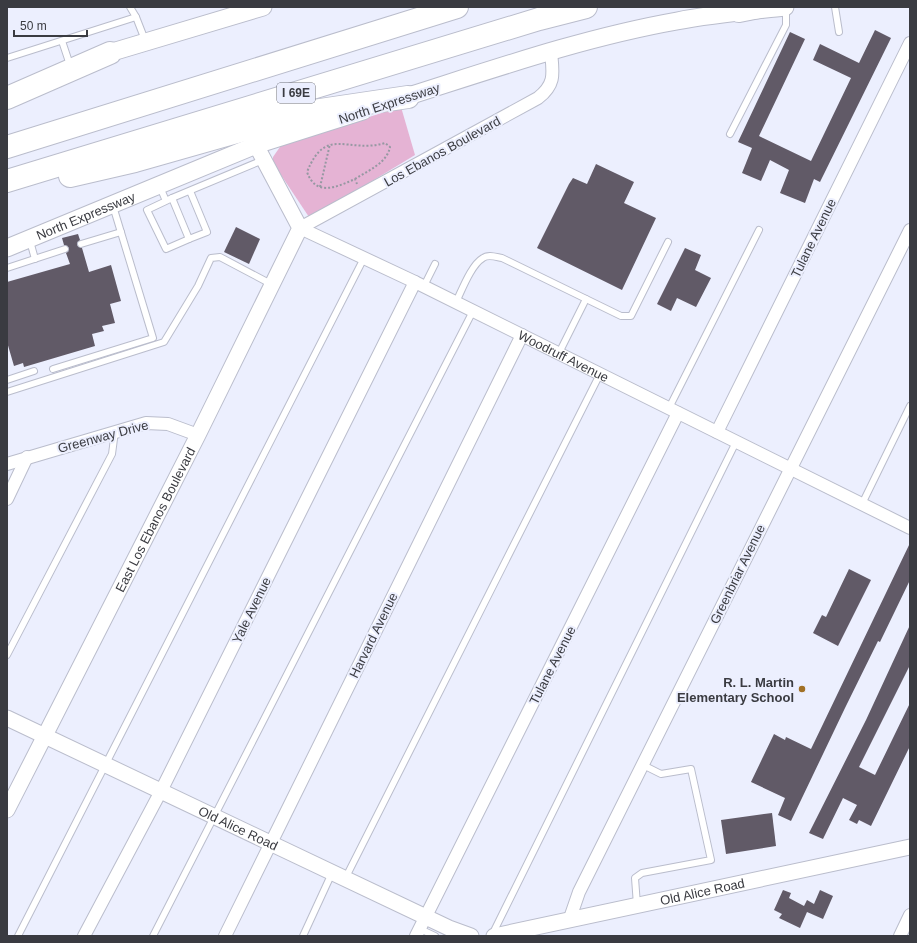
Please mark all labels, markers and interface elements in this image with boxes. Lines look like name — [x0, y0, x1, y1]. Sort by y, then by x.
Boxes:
scale bar — [14, 12, 87, 38]
text: 50 m — [20, 19, 47, 33]
street label: North Expressway — [337, 80, 442, 127]
road number: I 69E — [277, 83, 315, 103]
street label: Los Ebanos Boulevard — [381, 113, 503, 190]
street label: North Expressway — [34, 189, 138, 243]
street label: Tulane Avenue — [788, 196, 839, 280]
street label: Woodruff Avenue — [516, 328, 611, 385]
street label: Greenway Drive — [56, 417, 150, 456]
street label: East Los Ebanos Boulevard — [112, 445, 199, 595]
street label: Greenbriar Avenue — [707, 522, 768, 626]
street label: Yale Avenue — [229, 575, 274, 646]
street label: Harvard Avenue — [346, 590, 401, 680]
street label: Tulane Avenue — [526, 623, 579, 707]
place label: R. L. Martin Elementary School — [677, 675, 794, 705]
marker: R. L. Martin Elementary School — [797, 684, 807, 694]
street label: Old Alice Road — [196, 803, 280, 854]
street label: Old Alice Road — [659, 876, 746, 908]

